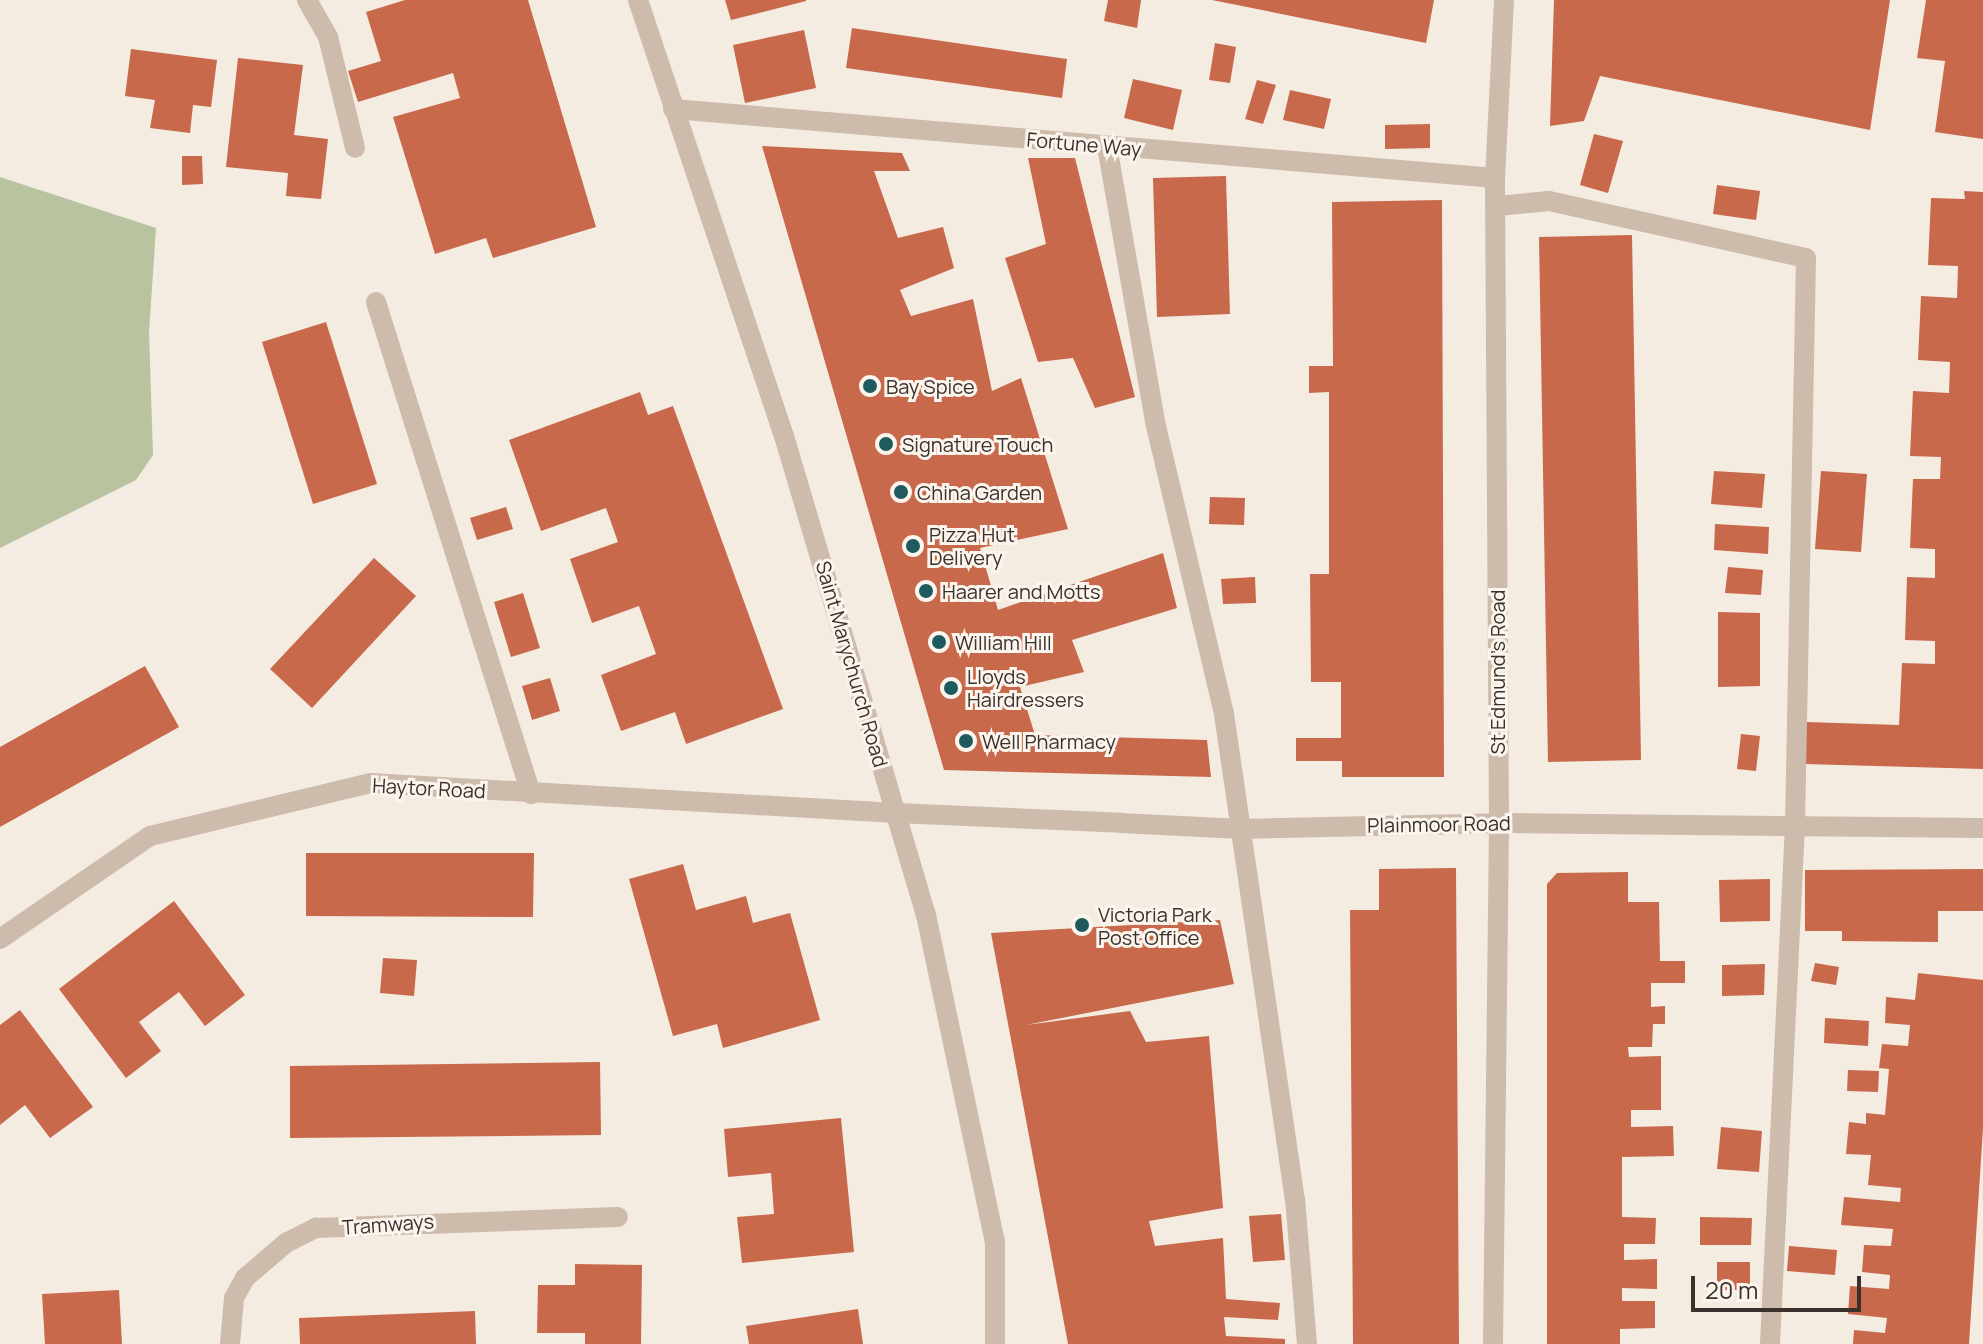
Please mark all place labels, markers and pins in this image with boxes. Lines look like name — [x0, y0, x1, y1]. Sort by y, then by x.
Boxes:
place label: Bay Spice — [886, 374, 975, 398]
marker: Bay Spice — [861, 377, 879, 395]
place label: Signature Touch — [902, 432, 1053, 456]
marker: Signature Touch — [877, 435, 895, 453]
place label: China Garden — [917, 480, 1042, 504]
marker: China Garden — [892, 483, 910, 501]
place label: Pizza Hut Delivery — [929, 522, 1015, 569]
marker: Pizza Hut Delivery — [904, 537, 922, 555]
place label: Haarer and Motts — [942, 579, 1101, 603]
marker: Haarer and Motts — [917, 582, 935, 600]
place label: William Hill — [955, 630, 1052, 654]
marker: William Hill — [930, 633, 948, 651]
place label: Lloyds Hairdressers — [967, 664, 1084, 711]
marker: Lloyds Hairdressers — [942, 679, 960, 697]
place label: Well Pharmacy — [982, 729, 1116, 753]
marker: Well Pharmacy — [957, 732, 975, 750]
place label: Victoria Park Post Office — [1098, 902, 1212, 949]
marker: Victoria Park Post Office — [1073, 916, 1091, 934]

